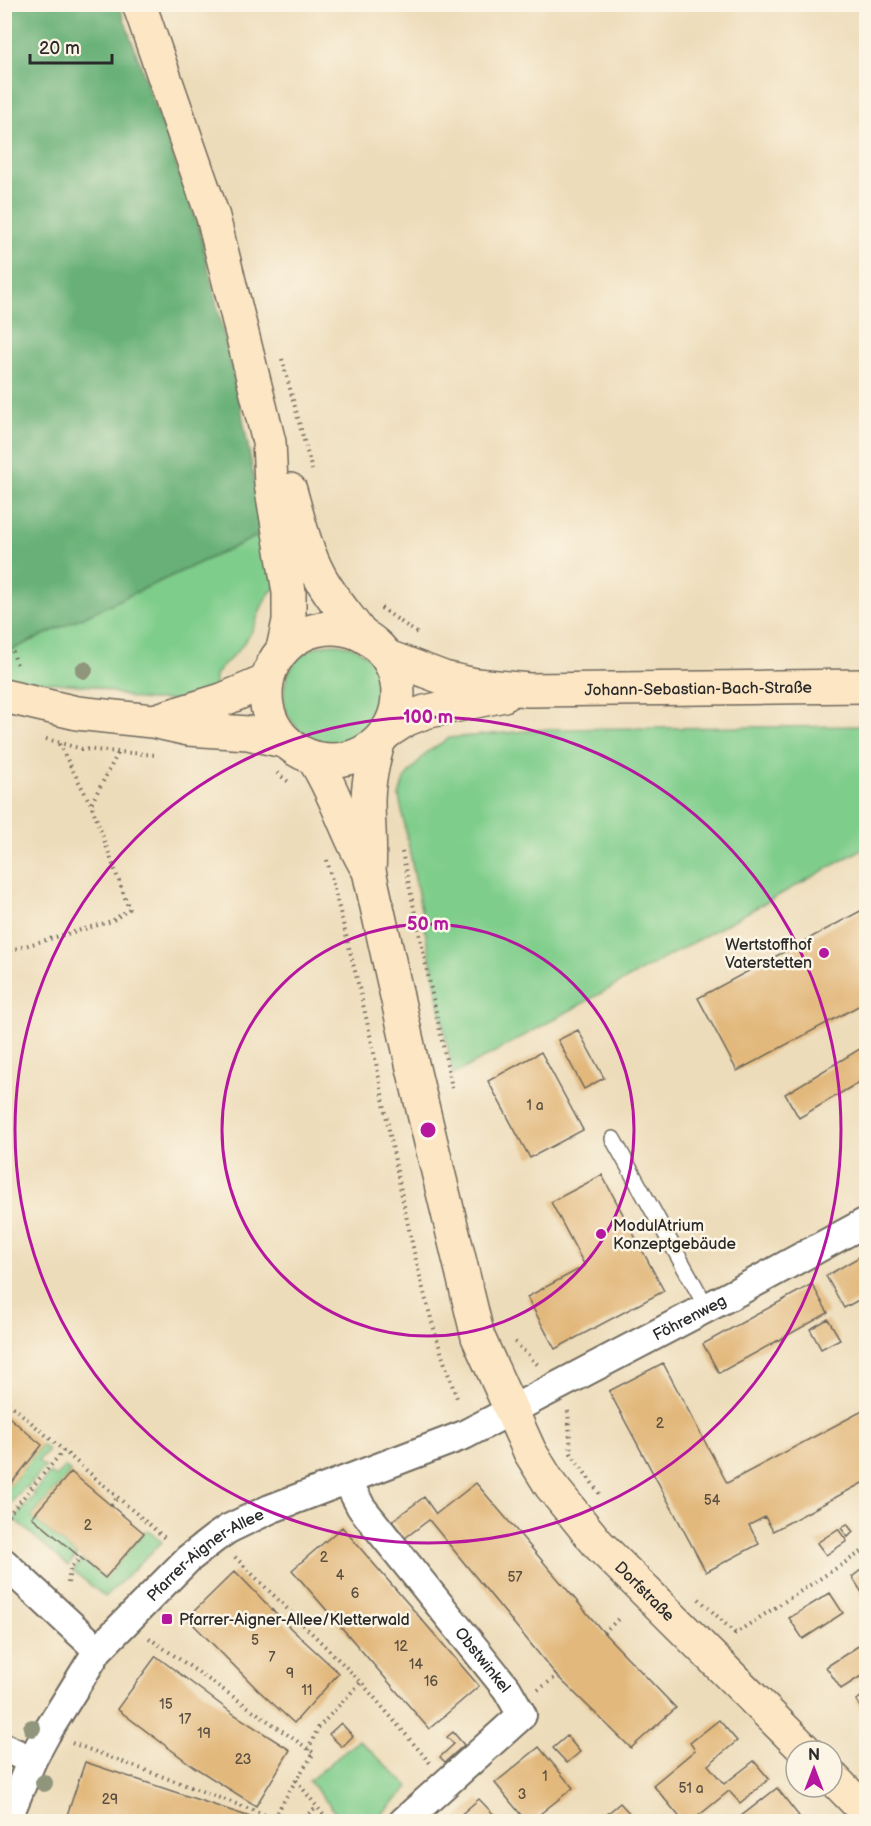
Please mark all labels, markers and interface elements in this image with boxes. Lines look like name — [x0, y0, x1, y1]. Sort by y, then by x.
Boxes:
scale bar — [30, 27, 112, 65]
text: 20 m — [39, 38, 80, 59]
street label: Johann-Sebastian-Bach-Straße — [584, 679, 813, 700]
text: 100 m — [403, 707, 453, 728]
text: 50 m — [407, 914, 449, 935]
place label: Wertstoffhof Vaterstetten — [725, 936, 812, 973]
marker: Wertstoffhof Vaterstetten — [817, 946, 831, 960]
house number: 1 a — [526, 1097, 544, 1114]
centre of rings — [418, 1120, 438, 1140]
place label: ModulAtrium Konzeptgebäude — [613, 1217, 737, 1254]
marker: ModulAtrium Konzeptgebäude — [594, 1227, 608, 1241]
street label: Föhrenweg — [650, 1291, 730, 1345]
house number: 2 — [656, 1415, 665, 1432]
house number: 54 — [704, 1492, 721, 1509]
street label: Pfarrer-Aigner-Allee — [143, 1505, 268, 1606]
house number: 2 — [84, 1517, 93, 1534]
house number: 2 — [320, 1549, 329, 1566]
street label: Dorfstraße — [610, 1558, 678, 1626]
house number: 4 — [336, 1567, 345, 1584]
house number: 57 — [508, 1569, 523, 1586]
house number: 6 — [351, 1585, 360, 1602]
place label: Pfarrer-Aigner-Allee/Kletterwald — [179, 1611, 410, 1630]
marker: Pfarrer-Aigner-Allee/Kletterwald — [160, 1612, 174, 1626]
street label: Obstwinkel — [450, 1624, 514, 1697]
house number: 5 — [251, 1632, 259, 1649]
house number: 12 — [394, 1638, 409, 1655]
house number: 7 — [269, 1649, 276, 1666]
house number: 14 — [409, 1656, 423, 1673]
house number: 9 — [286, 1665, 294, 1682]
house number: 16 — [424, 1673, 438, 1690]
house number: 11 — [302, 1682, 312, 1699]
house number: 15 — [159, 1696, 173, 1713]
house number: 17 — [179, 1711, 191, 1728]
house number: 19 — [197, 1725, 211, 1742]
north arrow — [784, 1739, 844, 1799]
text: N — [808, 1746, 820, 1765]
house number: 23 — [235, 1751, 251, 1768]
house number: 1 — [542, 1768, 548, 1785]
house number: 51 a — [678, 1780, 704, 1797]
house number: 3 — [518, 1786, 526, 1803]
house number: 29 — [102, 1791, 118, 1808]

